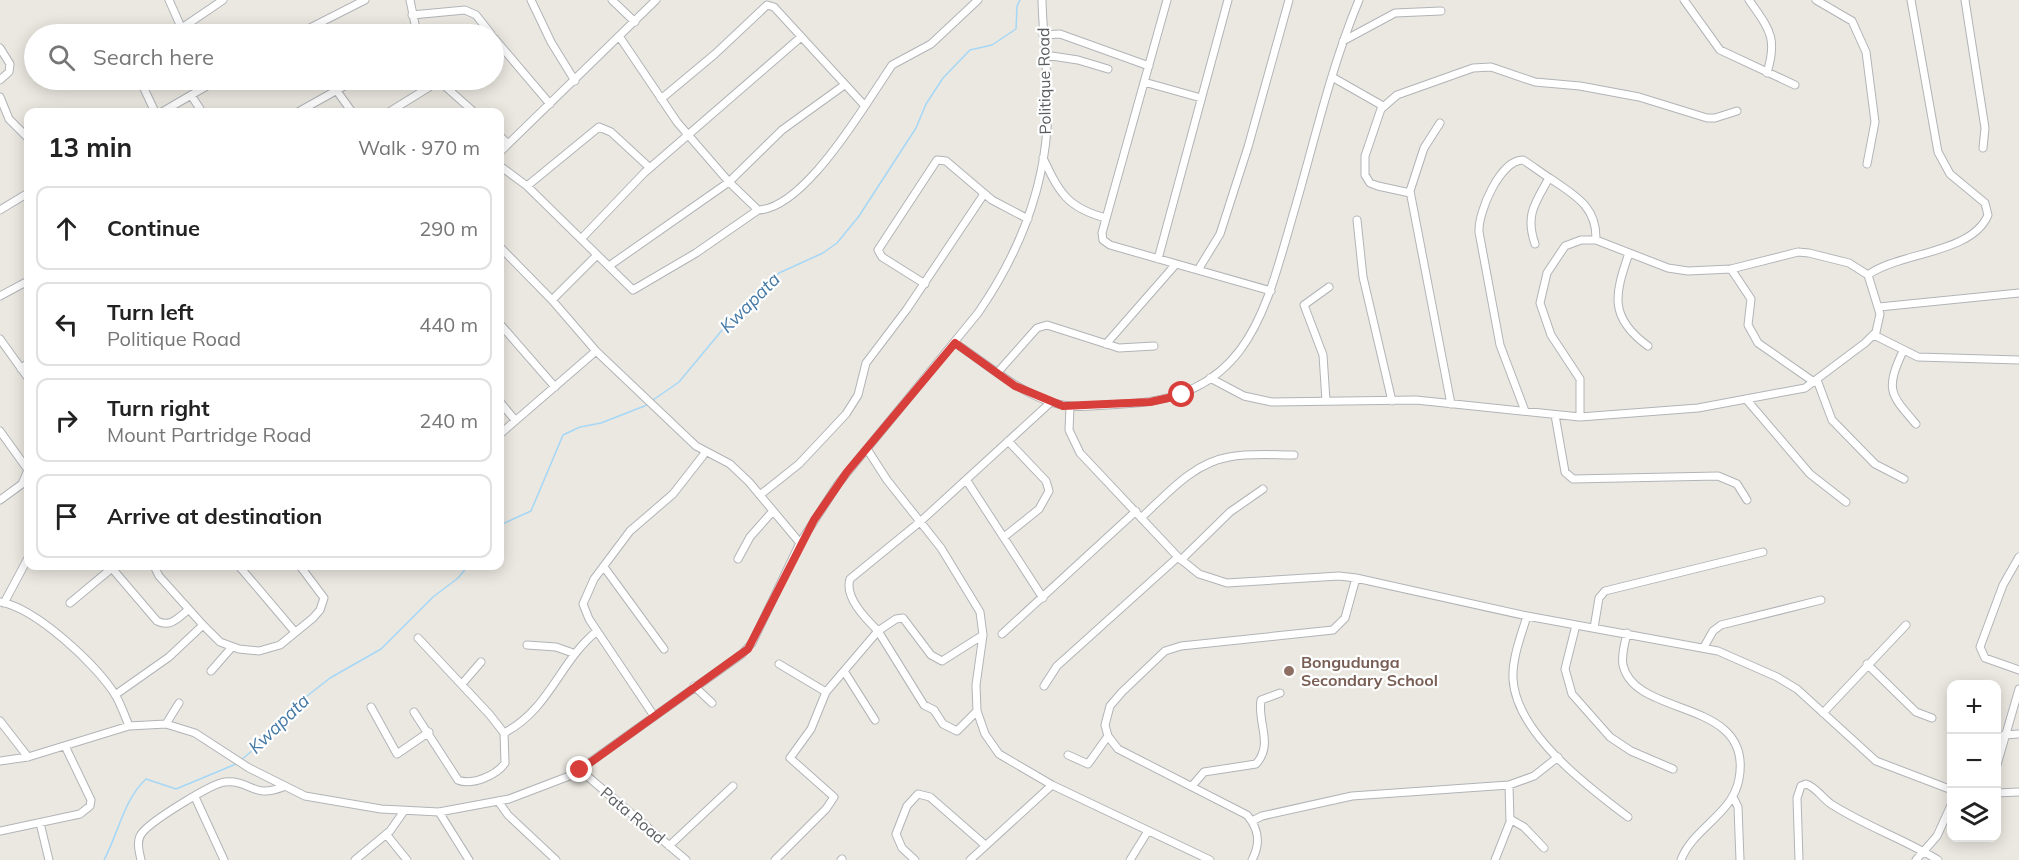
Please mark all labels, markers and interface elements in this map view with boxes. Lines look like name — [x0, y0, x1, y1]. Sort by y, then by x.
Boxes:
search box — [24, 24, 504, 90]
street label: Politique Road — [1033, 27, 1055, 135]
icon: search — [45, 41, 78, 74]
text: Search here — [93, 43, 214, 71]
text: 13 min — [48, 131, 132, 164]
text: Walk · 970 m — [358, 135, 480, 160]
icon: ahead — [50, 212, 83, 245]
text: Continue — [107, 214, 200, 242]
text: 290 m — [419, 216, 478, 241]
water label: Kwapata — [715, 268, 785, 338]
text: Turn left — [107, 298, 194, 326]
icon: left — [50, 308, 83, 341]
text: 440 m — [419, 312, 478, 337]
text: Politique Road — [107, 326, 241, 351]
route start — [1168, 381, 1194, 407]
text: Turn right — [107, 394, 210, 422]
icon: right — [50, 404, 83, 437]
text: 240 m — [419, 408, 478, 433]
text: Mount Partridge Road — [107, 422, 312, 447]
icon: arrive — [50, 500, 83, 533]
text: Arrive at destination — [107, 502, 322, 530]
place label: Bongudunga Secondary School — [1301, 652, 1438, 690]
marker: Bongudunga Secondary School — [1282, 664, 1296, 678]
map controls — [1947, 680, 2001, 842]
button: + — [1947, 680, 2001, 734]
water label: Kwapata — [243, 689, 314, 758]
button: − — [1947, 734, 2001, 788]
route end — [566, 756, 592, 782]
street label: Pata Road — [597, 782, 669, 848]
button: layers — [1947, 788, 2001, 842]

